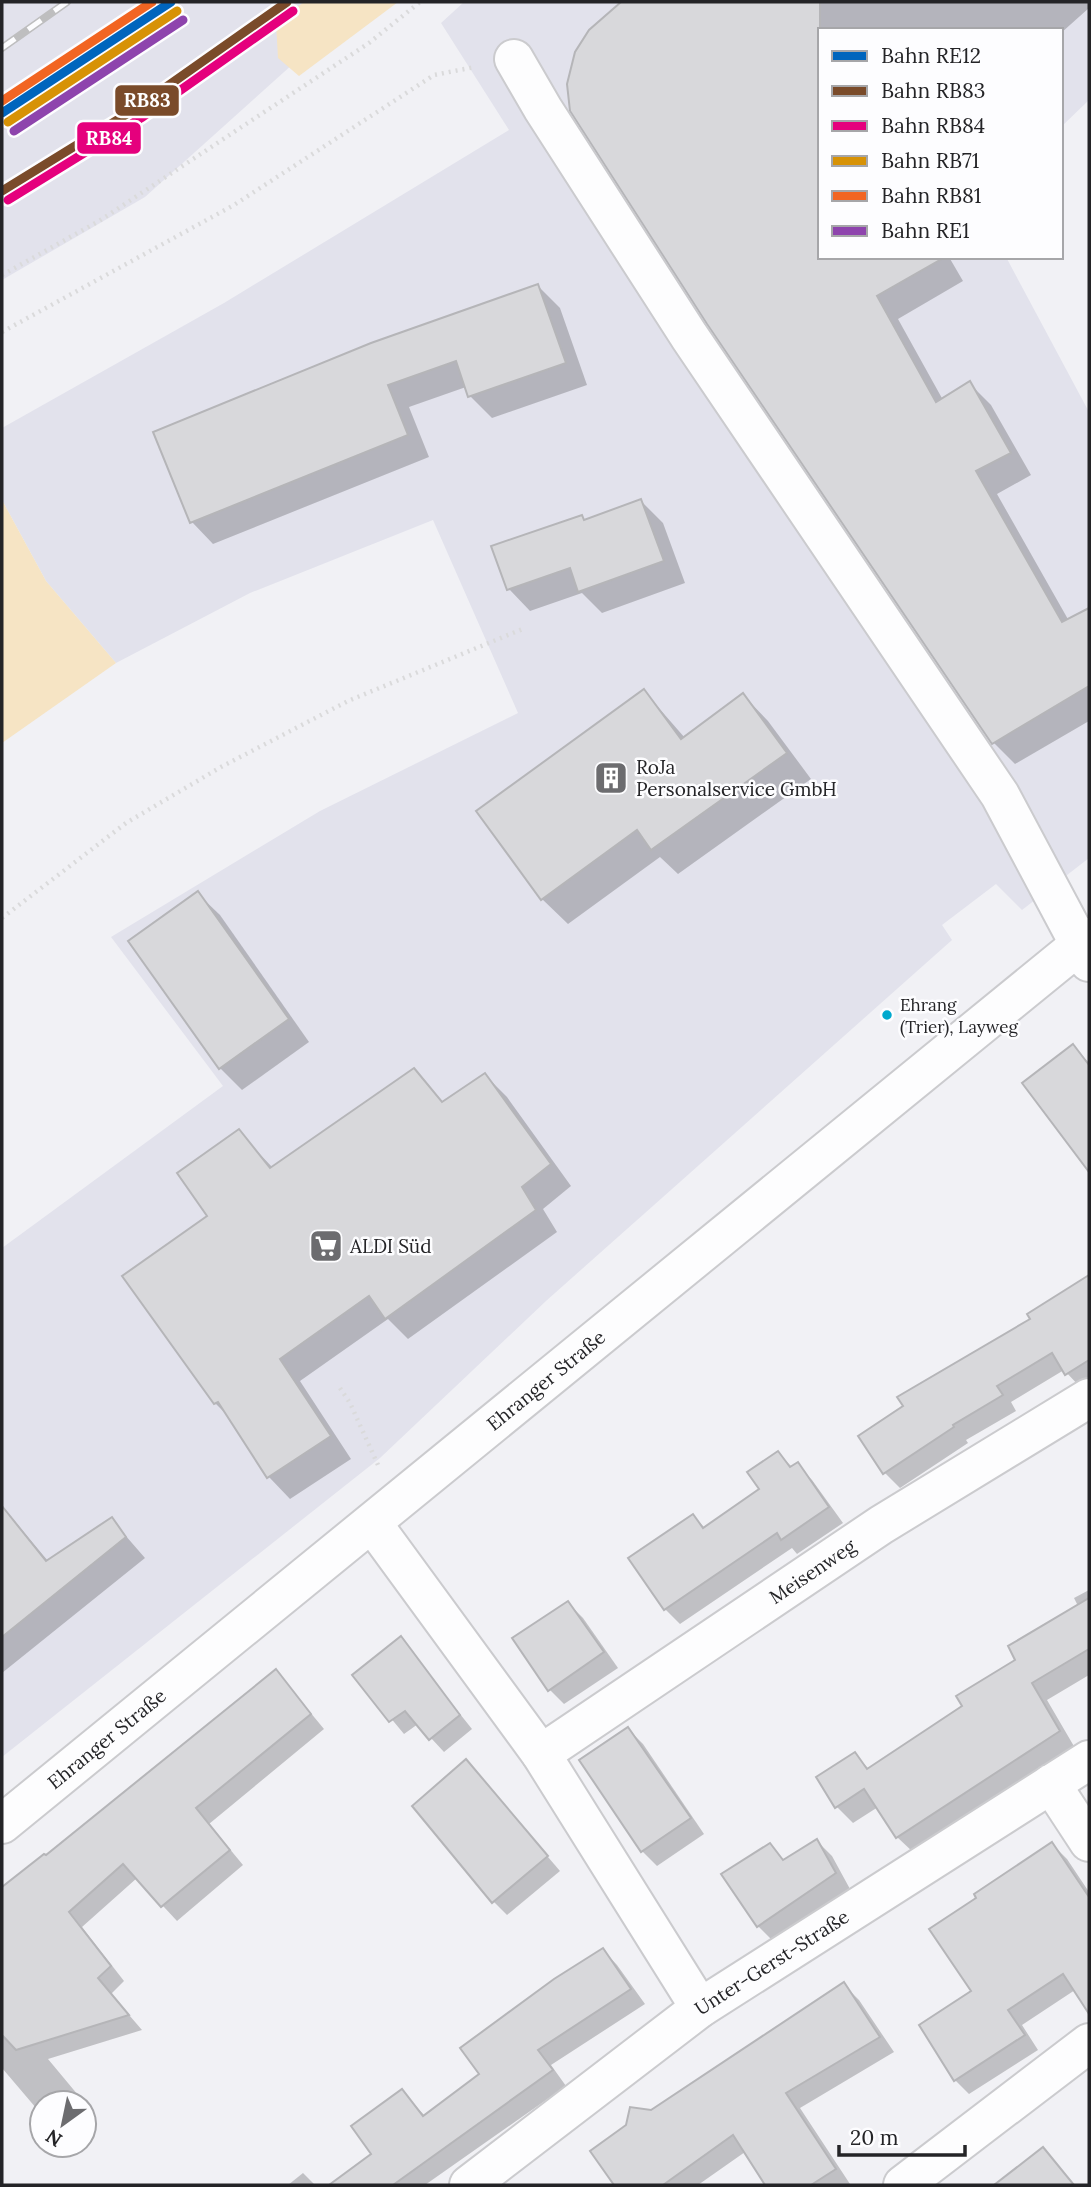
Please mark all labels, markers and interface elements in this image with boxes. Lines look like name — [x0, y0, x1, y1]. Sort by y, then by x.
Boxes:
legend — [818, 28, 1063, 259]
text: Bahn RE12 — [881, 42, 981, 69]
text: Bahn RB83 — [881, 77, 986, 104]
line badge: RB83 — [114, 84, 180, 117]
text: RB83 — [123, 88, 171, 112]
text: Bahn RB84 — [881, 112, 985, 139]
line badge: RB84 — [76, 121, 142, 155]
text: RB84 — [86, 126, 132, 150]
text: Bahn RB71 — [881, 147, 979, 174]
text: Bahn RB81 — [881, 182, 981, 209]
text: Bahn RE1 — [881, 217, 970, 244]
place label: RoJa Personalservice GmbH — [636, 755, 837, 801]
building icon: RoJa Personalservice GmbH — [592, 759, 630, 797]
place label: Ehrang (Trier), Layweg — [900, 994, 1018, 1038]
marker: Ehrang (Trier), Layweg — [880, 1008, 894, 1022]
supermarket icon: ALDI Süd — [307, 1227, 345, 1265]
place label: ALDI Süd — [349, 1234, 432, 1258]
street label: Ehranger Straße — [482, 1325, 610, 1436]
street label: Meisenweg — [764, 1533, 860, 1609]
street label: Ehranger Straße — [42, 1683, 171, 1794]
street label: Unter-Gerst-Straße — [690, 1904, 853, 2020]
north arrow — [28, 2089, 98, 2159]
scale bar — [839, 2114, 965, 2158]
text: N — [41, 2124, 66, 2152]
text: 20 m — [850, 2124, 899, 2151]

